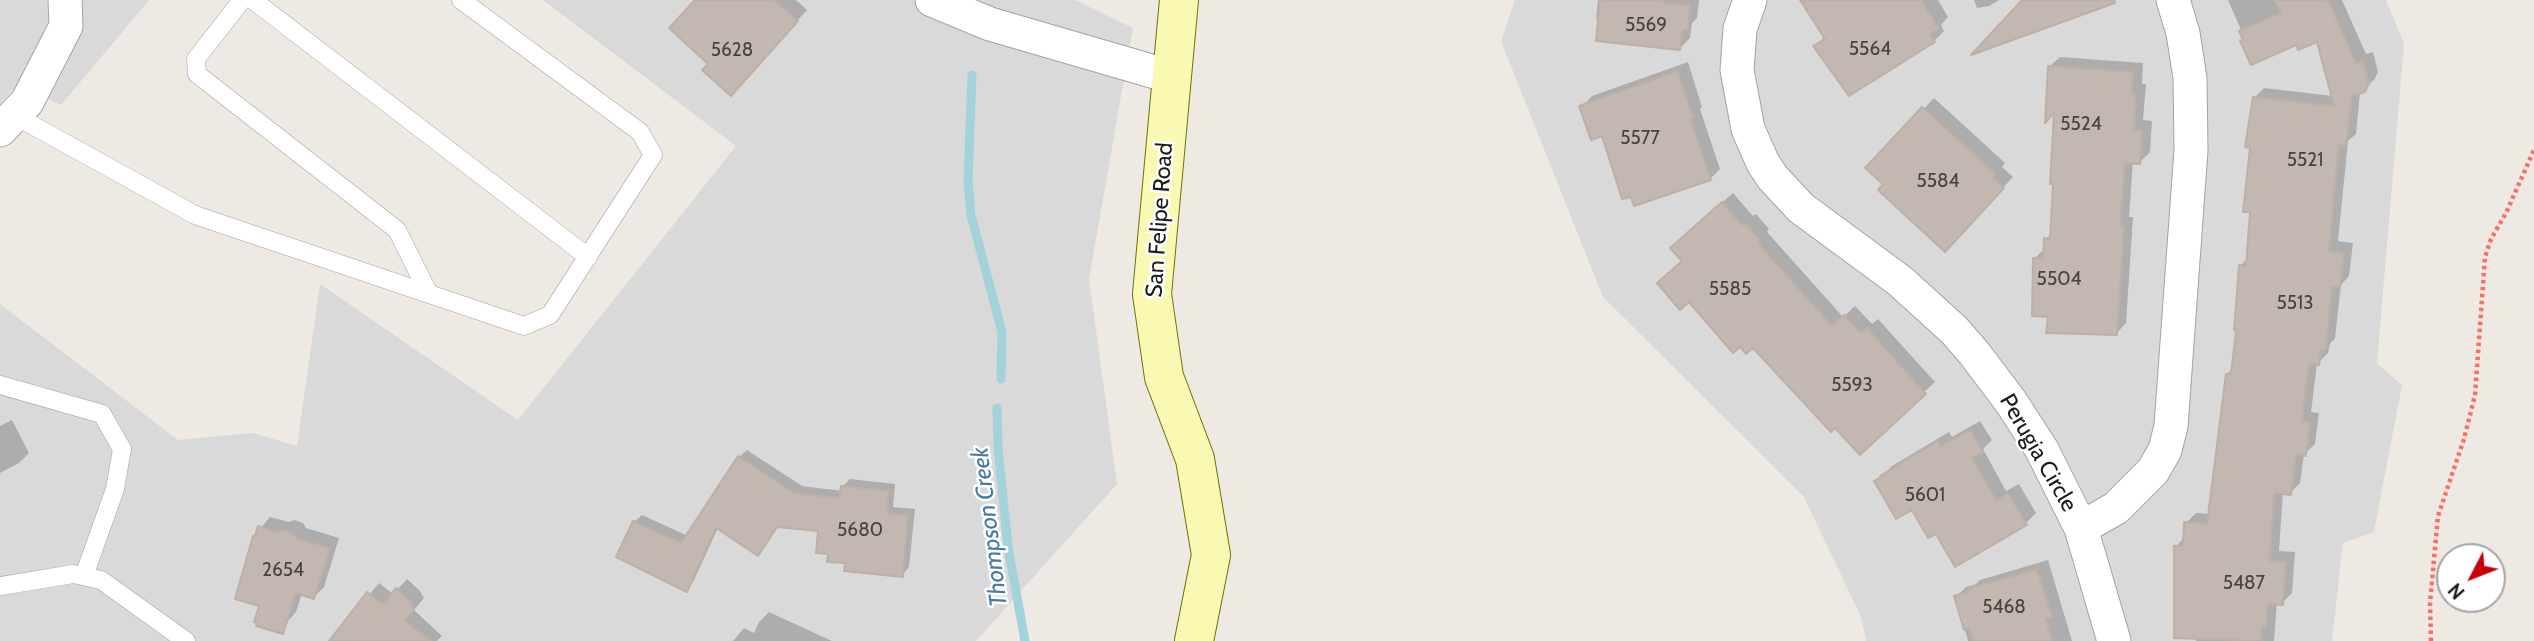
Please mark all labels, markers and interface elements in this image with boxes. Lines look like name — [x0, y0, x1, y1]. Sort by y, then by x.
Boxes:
house number: 5569 — [1625, 14, 1667, 36]
house number: 5564 — [1849, 38, 1891, 60]
house number: 5628 — [711, 39, 753, 61]
house number: 5524 — [2060, 113, 2102, 135]
house number: 5577 — [1620, 127, 1660, 149]
street label: San Felipe Road — [1141, 142, 1179, 298]
house number: 5521 — [2287, 149, 2323, 171]
house number: 5584 — [1916, 170, 1960, 192]
house number: 5504 — [2037, 268, 2081, 290]
house number: 5585 — [1709, 278, 1751, 300]
house number: 5513 — [2276, 292, 2314, 314]
house number: 5593 — [1831, 374, 1873, 396]
street label: Perugia Circle — [1993, 389, 2083, 517]
water label: Thompson Creek — [966, 446, 1014, 608]
house number: 5601 — [1905, 484, 1945, 506]
house number: 5680 — [837, 519, 883, 541]
north arrow — [2436, 543, 2506, 613]
house number: 2654 — [262, 559, 304, 581]
house number: 5487 — [2223, 572, 2265, 594]
text: N — [2443, 578, 2470, 604]
house number: 5468 — [1982, 596, 2026, 618]

